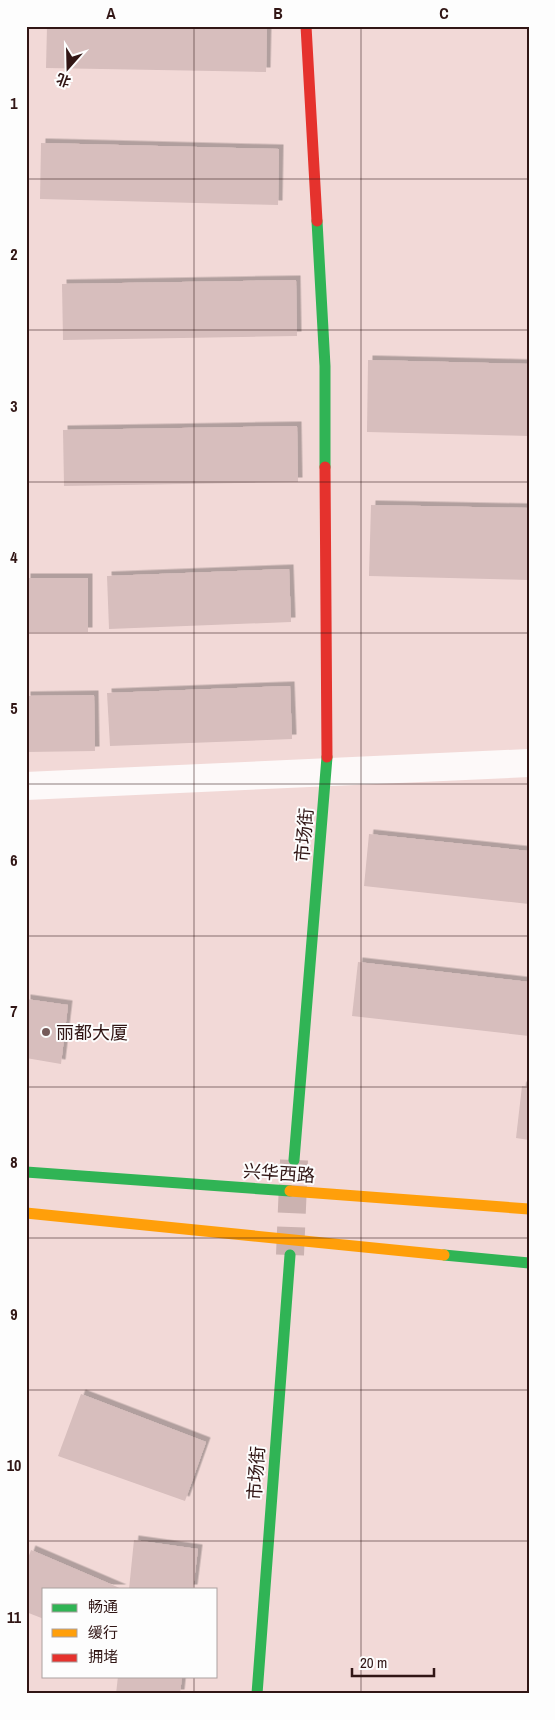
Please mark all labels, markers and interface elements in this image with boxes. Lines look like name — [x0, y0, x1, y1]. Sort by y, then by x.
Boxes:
text: A — [106, 2, 116, 24]
text: B — [273, 2, 283, 24]
text: C — [439, 2, 449, 24]
north arrow — [42, 42, 92, 92]
text: 北 — [54, 69, 73, 91]
text: 1 — [10, 92, 18, 114]
text: 2 — [10, 243, 18, 265]
text: 3 — [10, 395, 18, 417]
text: 4 — [10, 546, 18, 568]
text: 5 — [10, 697, 18, 719]
street label: 市场街 — [289, 807, 319, 863]
text: 6 — [10, 849, 18, 871]
text: 7 — [10, 1000, 18, 1022]
place label: 丽都大厦 — [56, 1020, 128, 1045]
marker: 丽都大厦 — [40, 1026, 52, 1038]
text: 8 — [10, 1151, 18, 1173]
street label: 兴华西路 — [242, 1158, 316, 1188]
text: 9 — [10, 1303, 18, 1325]
street label: 市场街 — [242, 1445, 270, 1501]
text: 10 — [7, 1454, 21, 1476]
legend — [42, 1588, 218, 1678]
text: 畅通 — [88, 1596, 118, 1617]
text: 11 — [7, 1606, 22, 1628]
text: 缓行 — [88, 1622, 118, 1643]
scale bar — [352, 1645, 435, 1677]
text: 拥堵 — [88, 1646, 118, 1667]
text: 20 m — [360, 1652, 387, 1673]

